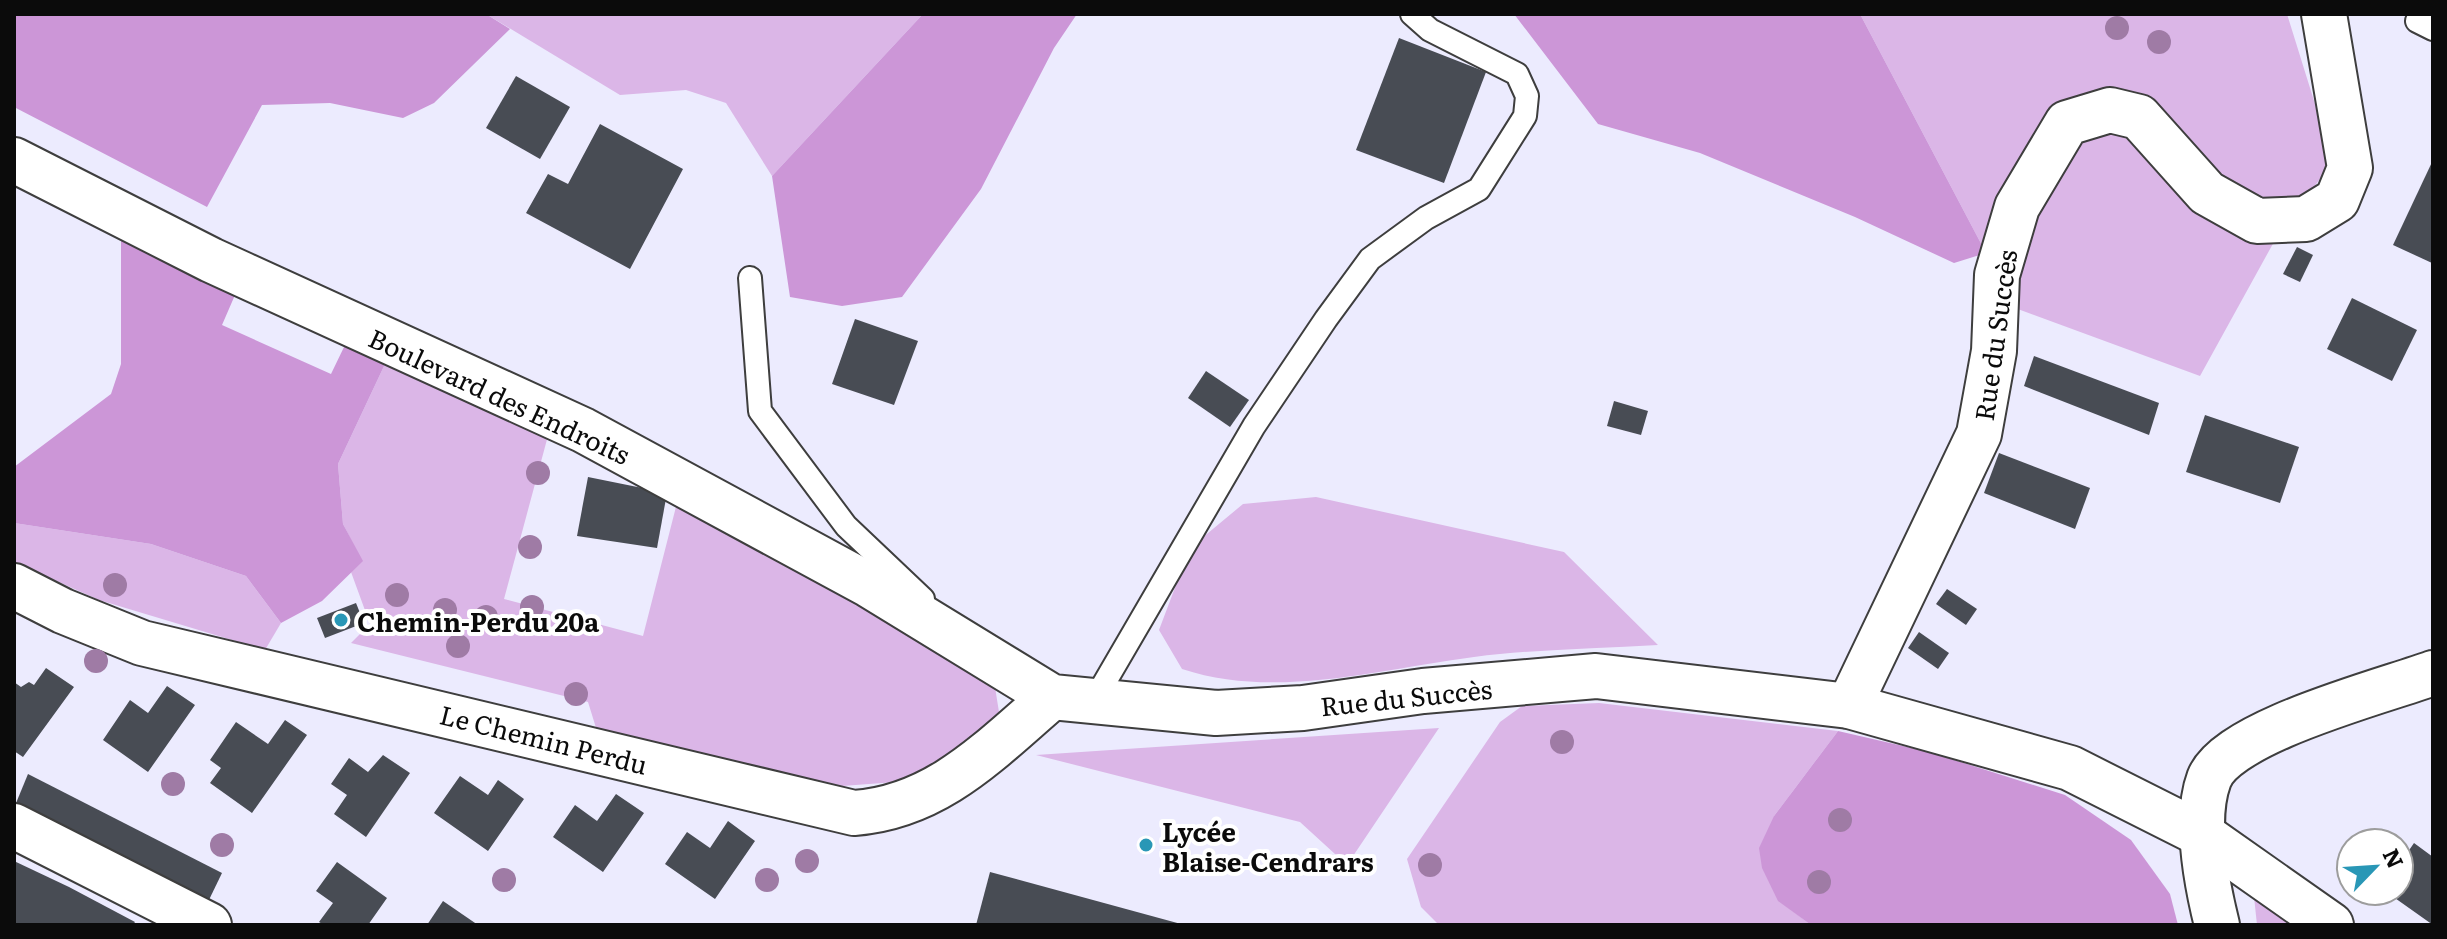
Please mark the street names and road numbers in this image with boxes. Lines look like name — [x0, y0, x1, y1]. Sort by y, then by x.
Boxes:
street label: Rue du Succès — [1963, 247, 2025, 423]
street label: Boulevard des Endroits — [363, 317, 637, 473]
street label: Rue du Succès — [1318, 668, 1494, 724]
street label: Le Chemin Perdu — [436, 693, 652, 783]

